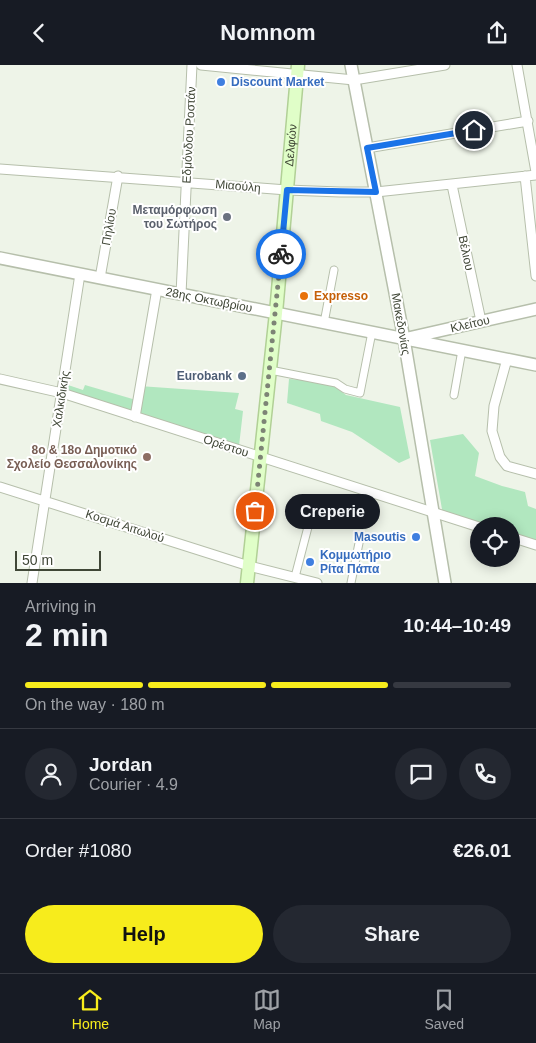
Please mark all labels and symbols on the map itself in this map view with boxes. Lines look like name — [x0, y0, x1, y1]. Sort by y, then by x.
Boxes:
place label: Discount Market — [231, 75, 324, 89]
marker: Discount Market — [215, 76, 227, 88]
street label: Εδμόνδου Ροστάν — [179, 86, 199, 184]
pin — [453, 109, 495, 151]
street label: Δελφών — [282, 124, 300, 167]
street label: Μιαούλη — [215, 177, 261, 195]
place label: Μεταμόρφωση του Σωτήρος — [133, 203, 217, 231]
street label: Πηλίου — [99, 207, 119, 247]
marker: Μεταμόρφωση του Σωτήρος — [221, 211, 233, 223]
courier — [256, 229, 306, 279]
street label: Βέλιου — [455, 234, 477, 272]
street label: 28ης Οκτωβρίου — [164, 285, 254, 315]
place label: Expresso — [314, 289, 368, 303]
marker: Expresso — [298, 290, 310, 302]
street label: Μακεδονίας — [389, 292, 413, 356]
street label: Κλείτου — [449, 313, 491, 335]
street label: Χαλκιδικής — [50, 369, 72, 428]
place label: Eurobank — [177, 369, 232, 383]
marker: Eurobank — [236, 370, 248, 382]
street label: Ορέστου — [202, 432, 250, 460]
place label: 8ο & 18ο Δημοτικό Σχολείο Θεσσαλονίκης — [7, 443, 137, 471]
marker: 8ο & 18ο Δημοτικό Σχολείο Θεσσαλονίκης — [141, 451, 153, 463]
pin — [234, 490, 276, 532]
callout: Creperie — [285, 493, 380, 529]
street label: Κοσμά Αιτωλού — [84, 507, 166, 545]
place label: Masoutis — [354, 530, 406, 544]
marker: Masoutis — [410, 531, 422, 543]
scale bar — [15, 548, 101, 571]
place label: Κομμωτήριο Ρίτα Πάπα — [320, 548, 391, 576]
marker: Κομμωτήριο Ρίτα Πάπα — [304, 556, 316, 568]

